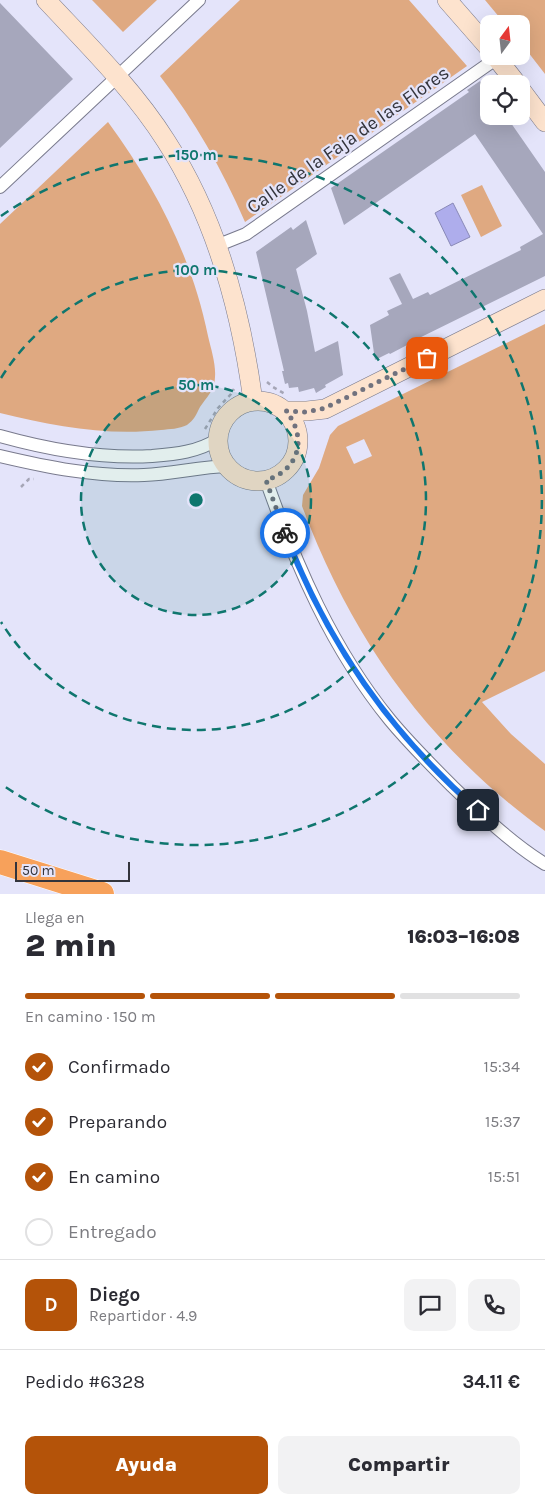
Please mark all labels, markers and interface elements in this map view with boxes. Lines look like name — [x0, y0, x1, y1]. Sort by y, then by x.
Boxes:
north arrow — [480, 15, 530, 65]
map controls — [480, 15, 530, 125]
street label: Calle de la Faja de las Flores — [243, 62, 453, 218]
button: locate — [480, 75, 530, 125]
text: 150 m — [175, 146, 217, 164]
text: 100 m — [175, 261, 217, 279]
pin — [406, 337, 448, 379]
icon: bag — [413, 344, 441, 372]
text: 50 m — [178, 376, 214, 394]
centre of rings — [187, 491, 205, 509]
courier — [260, 508, 310, 558]
icon: bike — [271, 519, 299, 547]
pin — [457, 789, 499, 831]
icon: home — [464, 796, 492, 824]
scale bar — [15, 859, 130, 882]
text: 50 m — [22, 862, 55, 879]
text: Llega en — [25, 908, 85, 927]
text: 16:03–16:08 — [407, 926, 520, 948]
text: 2 min — [25, 927, 117, 964]
text: En camino · 150 m — [25, 1007, 156, 1026]
icon: check — [25, 1053, 53, 1081]
text: Confirmado — [68, 1056, 170, 1078]
text: 15:34 — [484, 1057, 520, 1076]
icon: check — [25, 1108, 53, 1136]
text: Preparando — [68, 1111, 167, 1133]
text: 15:37 — [485, 1112, 520, 1131]
icon: check — [25, 1163, 53, 1191]
text: En camino — [68, 1166, 160, 1188]
text: 15:51 — [488, 1167, 520, 1186]
text: Entregado — [68, 1221, 157, 1243]
button: chat — [404, 1279, 456, 1331]
button: phone — [468, 1279, 520, 1331]
text: Diego — [89, 1284, 140, 1306]
text: D — [44, 1294, 58, 1316]
text: Repartidor · 4.9 — [89, 1306, 197, 1325]
text: Pedido #6328 — [25, 1371, 145, 1393]
text: 34.11 € — [462, 1371, 520, 1393]
button: Ayuda — [25, 1436, 268, 1494]
button: Compartir — [278, 1436, 520, 1494]

